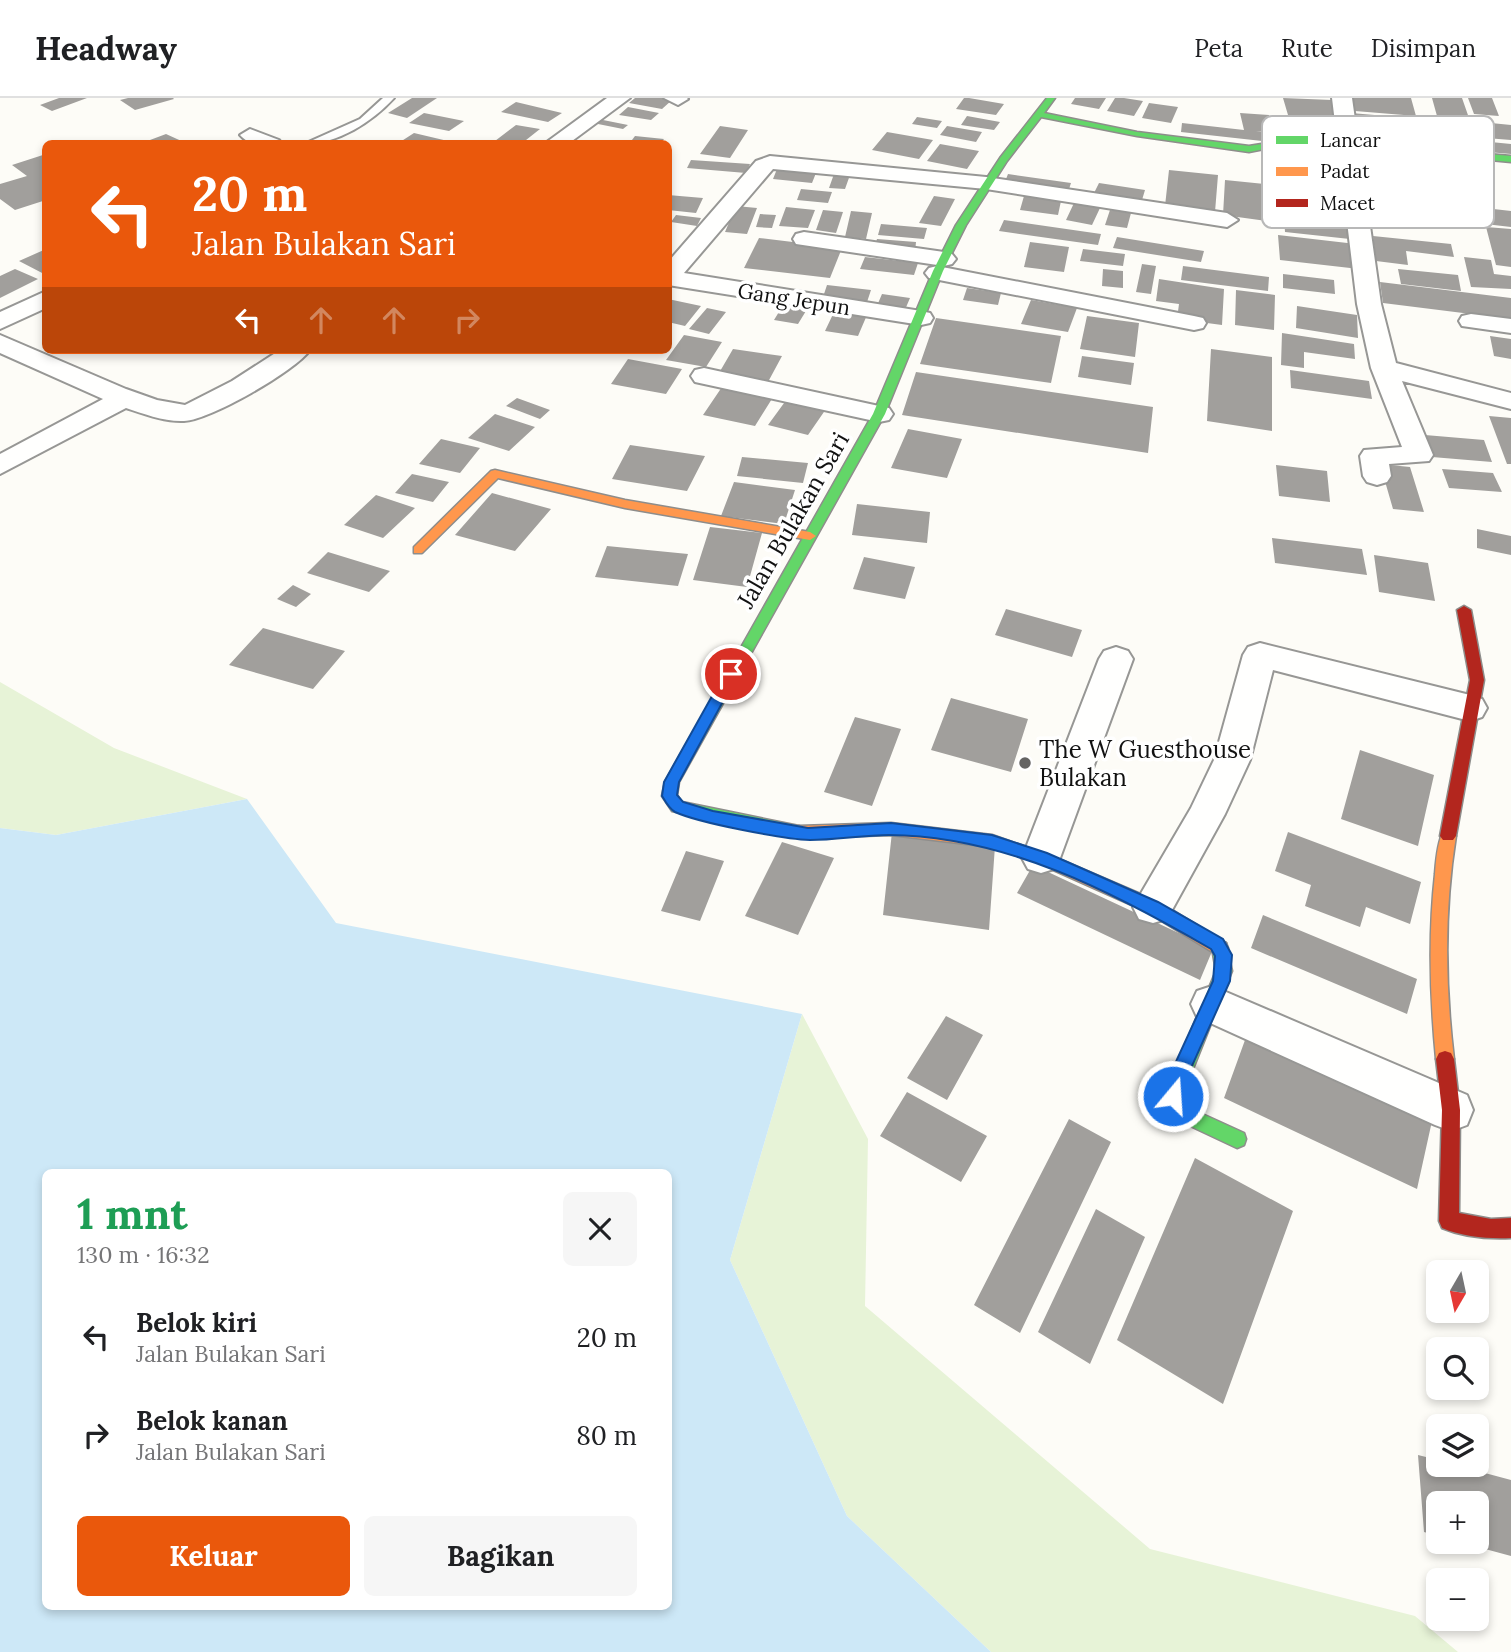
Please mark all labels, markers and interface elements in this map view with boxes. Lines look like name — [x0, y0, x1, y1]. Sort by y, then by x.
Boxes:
text: Headway — [35, 27, 177, 69]
text: Peta — [1194, 33, 1243, 64]
text: Rute — [1281, 33, 1333, 64]
text: Disimpan — [1371, 33, 1476, 64]
legend — [1262, 116, 1494, 228]
text: Lancar — [1320, 128, 1382, 152]
text: Padat — [1320, 159, 1370, 183]
text: 20 m — [192, 162, 307, 224]
icon: left — [77, 168, 168, 259]
text: Macet — [1320, 191, 1375, 215]
text: Jalan Bulakan Sari — [192, 223, 456, 264]
street label: Gang Jepun — [736, 277, 852, 321]
icon: left — [229, 301, 267, 339]
icon: ahead — [302, 301, 340, 339]
icon: ahead — [375, 301, 413, 339]
icon: right — [448, 301, 486, 339]
street label: Jalan Bulakan Sari — [730, 426, 856, 614]
pin — [701, 644, 761, 704]
icon: arrive — [712, 655, 750, 693]
place label: The W Guesthouse Bulakan — [1039, 734, 1251, 793]
marker: The W Guesthouse Bulakan — [1017, 755, 1033, 771]
position arrow — [1136, 1059, 1210, 1133]
text: 1 mnt — [77, 1187, 188, 1241]
button: close — [563, 1192, 637, 1266]
text: 130 m · 16:32 — [77, 1240, 210, 1269]
north arrow — [1426, 1260, 1489, 1323]
map controls — [1426, 1260, 1489, 1631]
text: Belok kiri — [136, 1306, 257, 1339]
icon: left — [77, 1318, 115, 1356]
text: 20 m — [577, 1321, 637, 1354]
button: search — [1426, 1337, 1489, 1400]
text: Jalan Bulakan Sari — [136, 1339, 326, 1368]
text: Belok kanan — [136, 1404, 288, 1437]
button: layers — [1426, 1414, 1489, 1477]
icon: right — [77, 1416, 115, 1454]
text: 80 m — [576, 1419, 637, 1452]
text: Jalan Bulakan Sari — [136, 1437, 326, 1466]
button: + — [1426, 1491, 1489, 1554]
button: Keluar — [77, 1516, 350, 1596]
button: Bagikan — [364, 1516, 637, 1596]
button: − — [1426, 1568, 1489, 1631]

